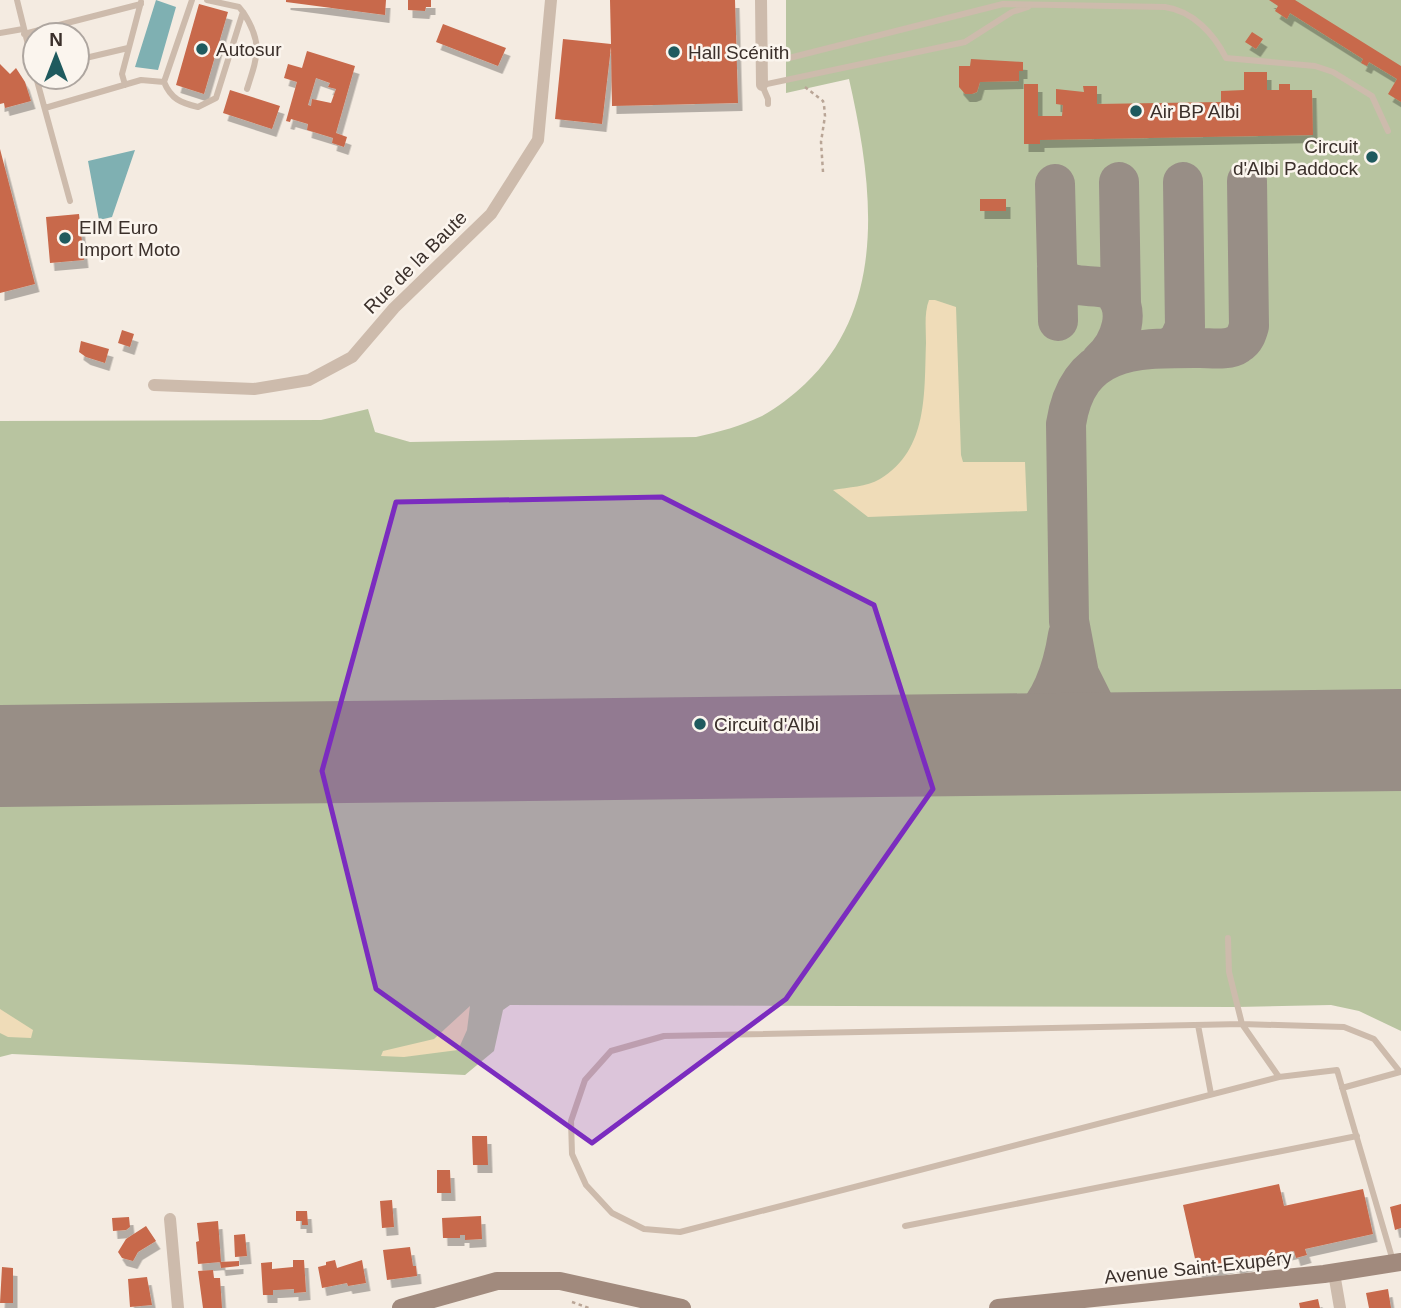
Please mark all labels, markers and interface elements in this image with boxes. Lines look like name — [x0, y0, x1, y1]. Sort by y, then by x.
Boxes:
north arrow — [21, 21, 91, 91]
text: N — [49, 29, 63, 50]
place label: Autosur — [216, 39, 282, 60]
marker: Autosur — [194, 41, 210, 57]
place label: Hall Scénith — [688, 42, 789, 63]
marker: Hall Scénith — [666, 44, 682, 60]
place label: Air BP Albi — [1150, 101, 1239, 122]
marker: Air BP Albi — [1128, 103, 1144, 119]
place label: Circuit d'Albi Paddock — [1233, 136, 1359, 179]
marker: Circuit d'Albi Paddock — [1364, 149, 1380, 165]
street label: Rue de la Baute — [360, 207, 471, 318]
place label: EIM Euro Import Moto — [79, 217, 180, 260]
marker: EIM Euro Import Moto — [57, 230, 73, 246]
place label: Circuit d'Albi — [714, 714, 819, 735]
marker: Circuit d'Albi — [692, 716, 708, 732]
street label: Avenue Saint-Exupéry — [1103, 1247, 1293, 1288]

